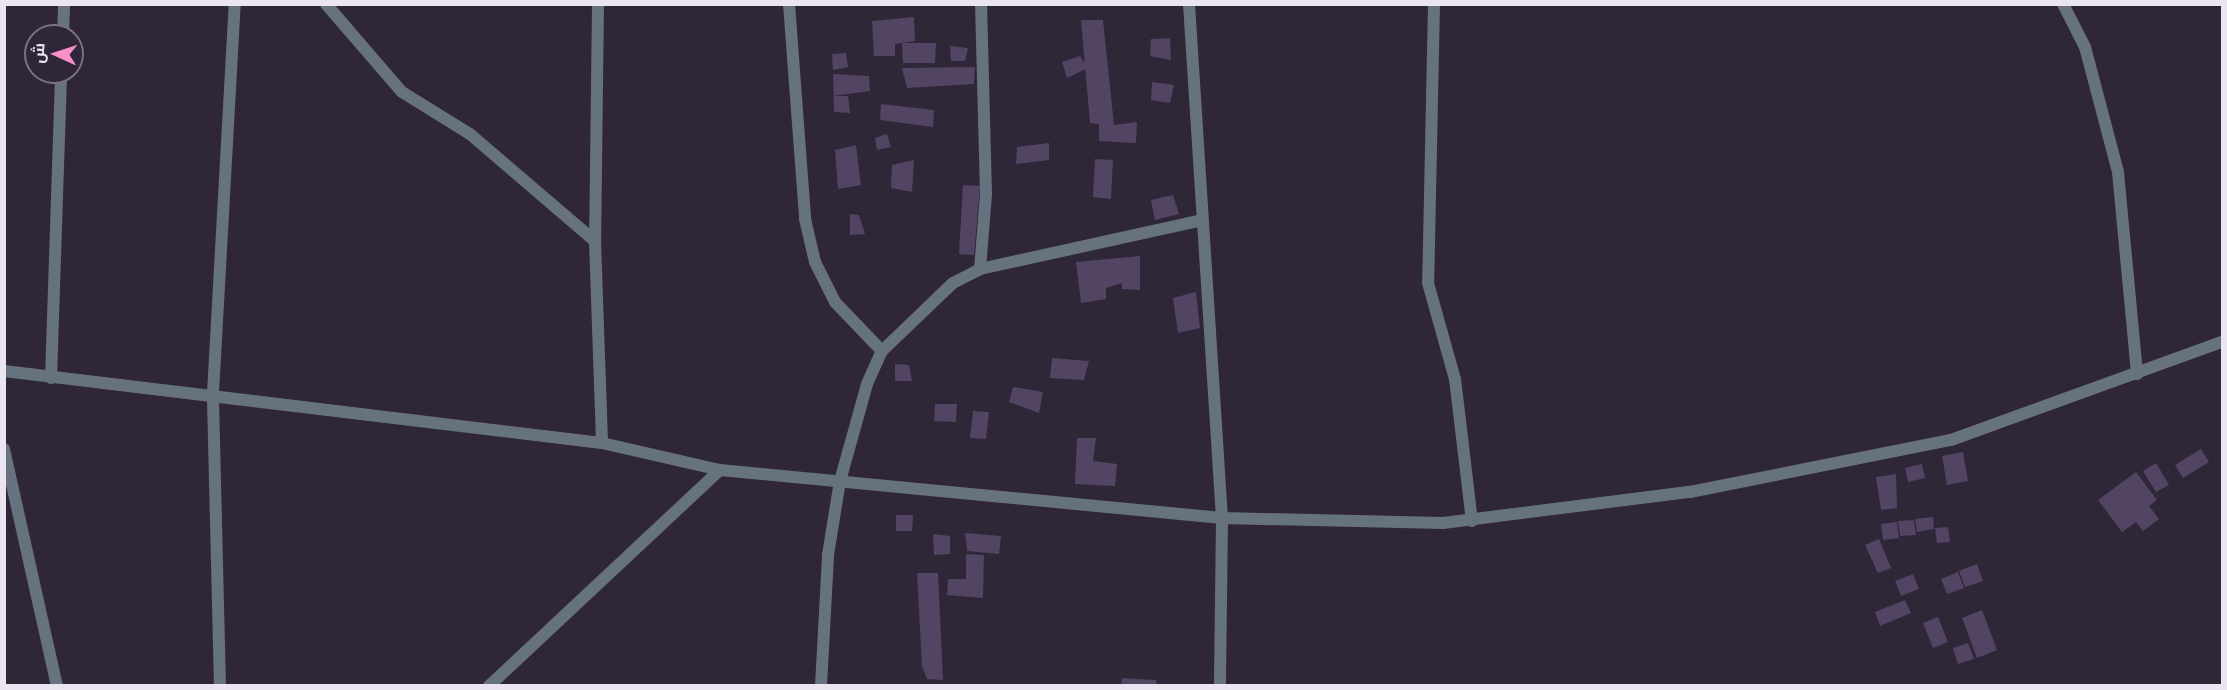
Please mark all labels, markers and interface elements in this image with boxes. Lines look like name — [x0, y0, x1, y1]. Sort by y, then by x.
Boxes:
north arrow — [24, 24, 84, 84]
text: ش — [27, 42, 49, 64]

